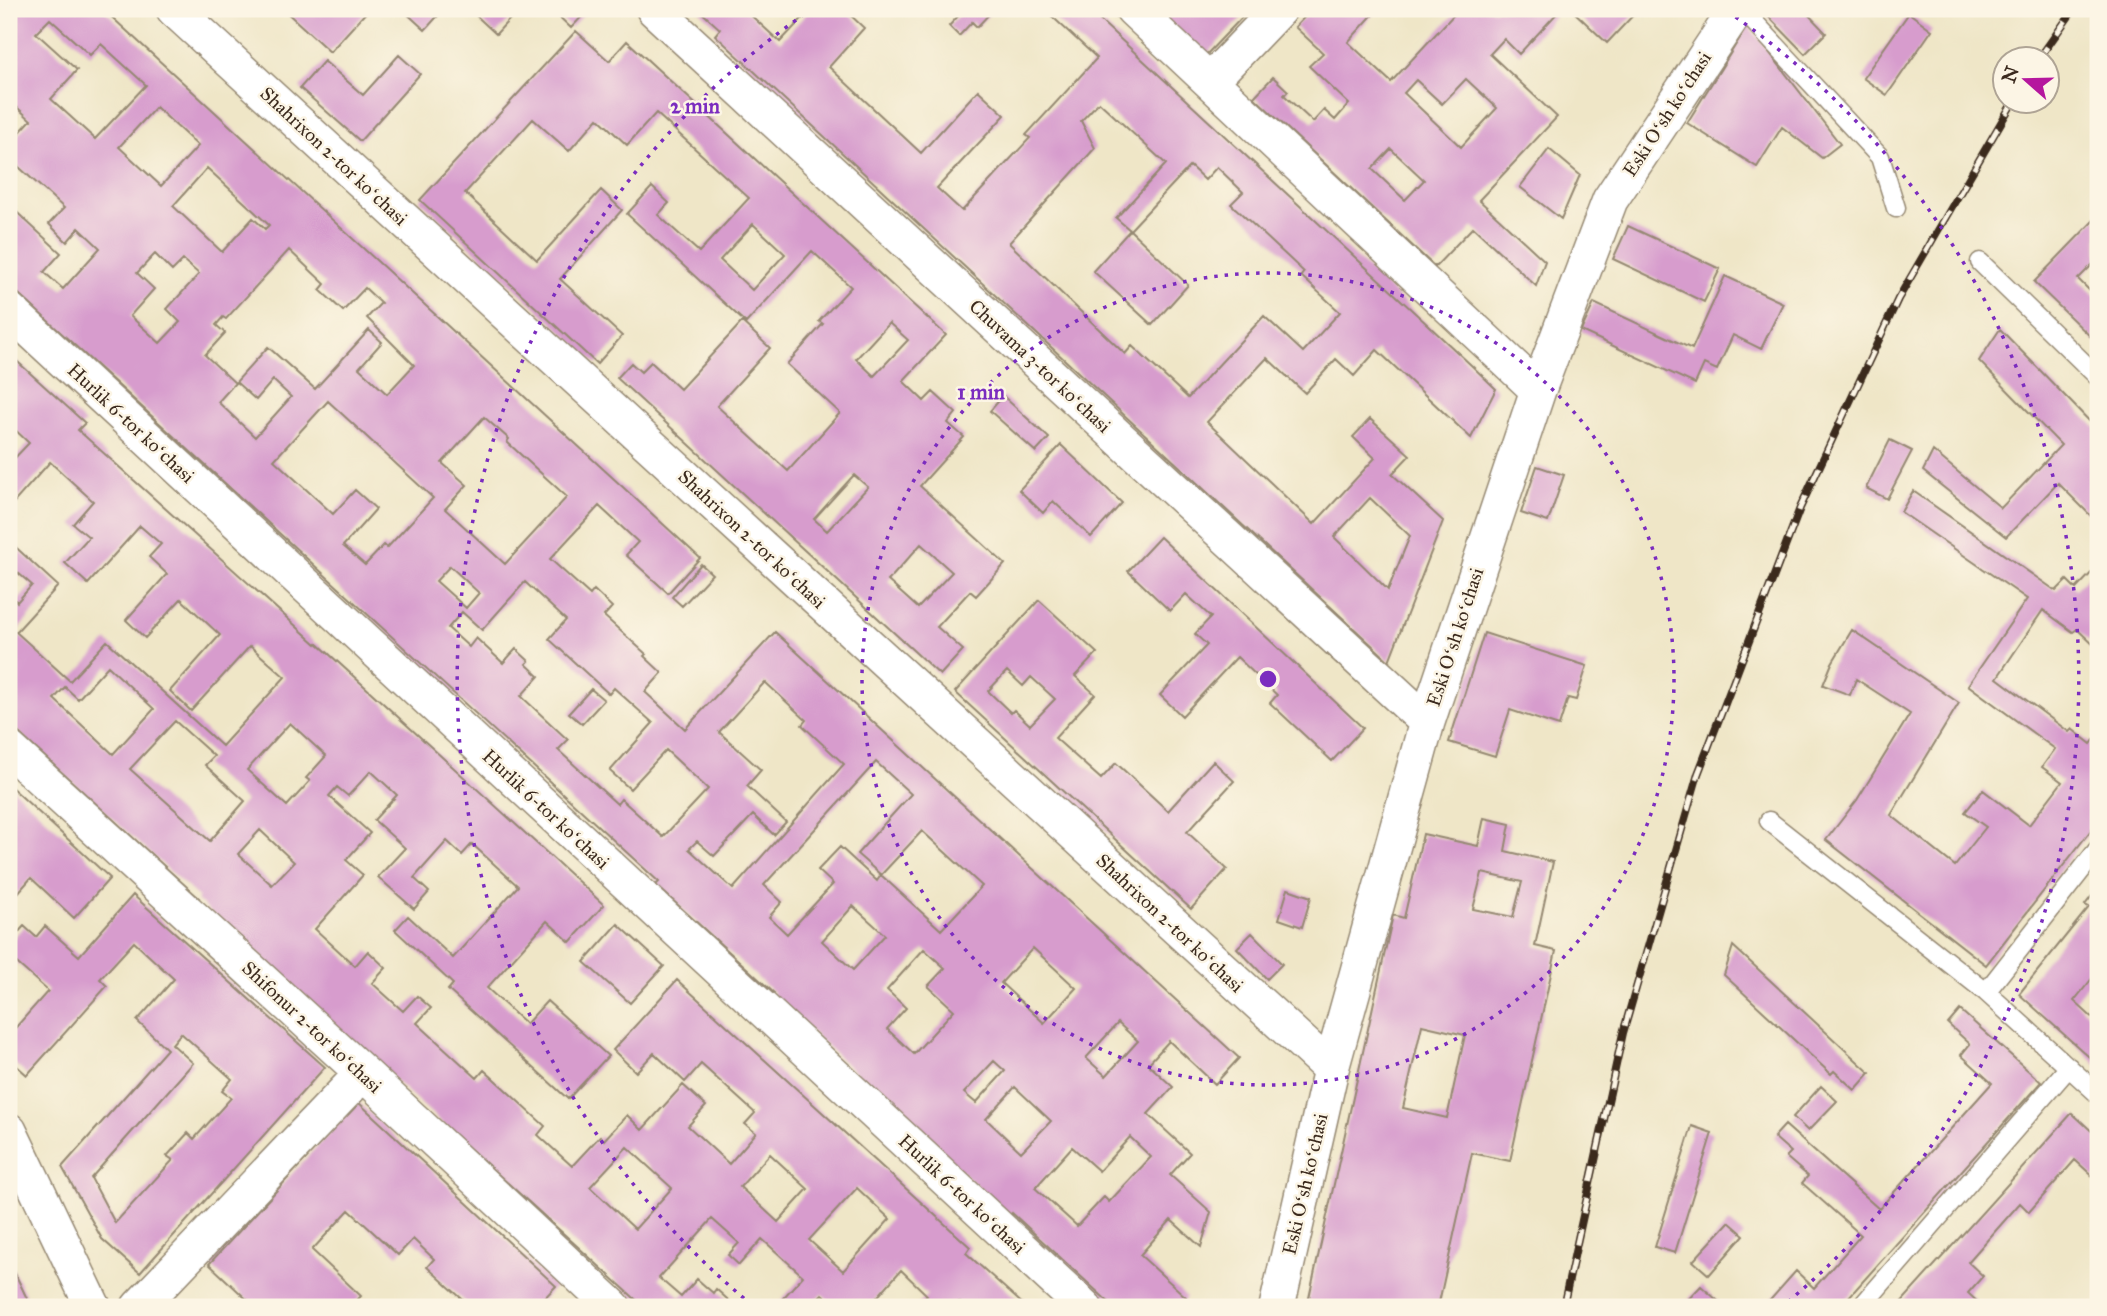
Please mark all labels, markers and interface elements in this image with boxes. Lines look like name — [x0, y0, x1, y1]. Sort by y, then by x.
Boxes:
north arrow — [1992, 46, 2062, 116]
street label: Eski Oʻsh koʻchasi — [1618, 47, 1716, 181]
text: N — [1997, 63, 2024, 86]
street label: Shahrixon 2-tor koʻchasi — [256, 82, 412, 230]
text: 2 min — [670, 93, 720, 119]
street label: Chuvama 3-tor koʻchasi — [964, 294, 1116, 438]
street label: Hurlik 6-tor koʻchasi — [63, 358, 199, 488]
text: 1 min — [957, 379, 1005, 405]
street label: Shahrixon 2-tor koʻchasi — [674, 465, 830, 613]
street label: Eski Oʻsh koʻchasi — [1422, 565, 1488, 709]
centre of rings — [1256, 667, 1280, 691]
street label: Hurlik 6-tor koʻchasi — [478, 744, 614, 874]
street label: Shahrixon 2-tor koʻchasi — [1092, 849, 1248, 997]
street label: Shifonur 2-tor koʻchasi — [237, 956, 387, 1098]
street label: Eski Oʻsh koʻchasi — [1278, 1111, 1332, 1257]
street label: Hurlik 6-tor koʻchasi — [894, 1129, 1030, 1259]

